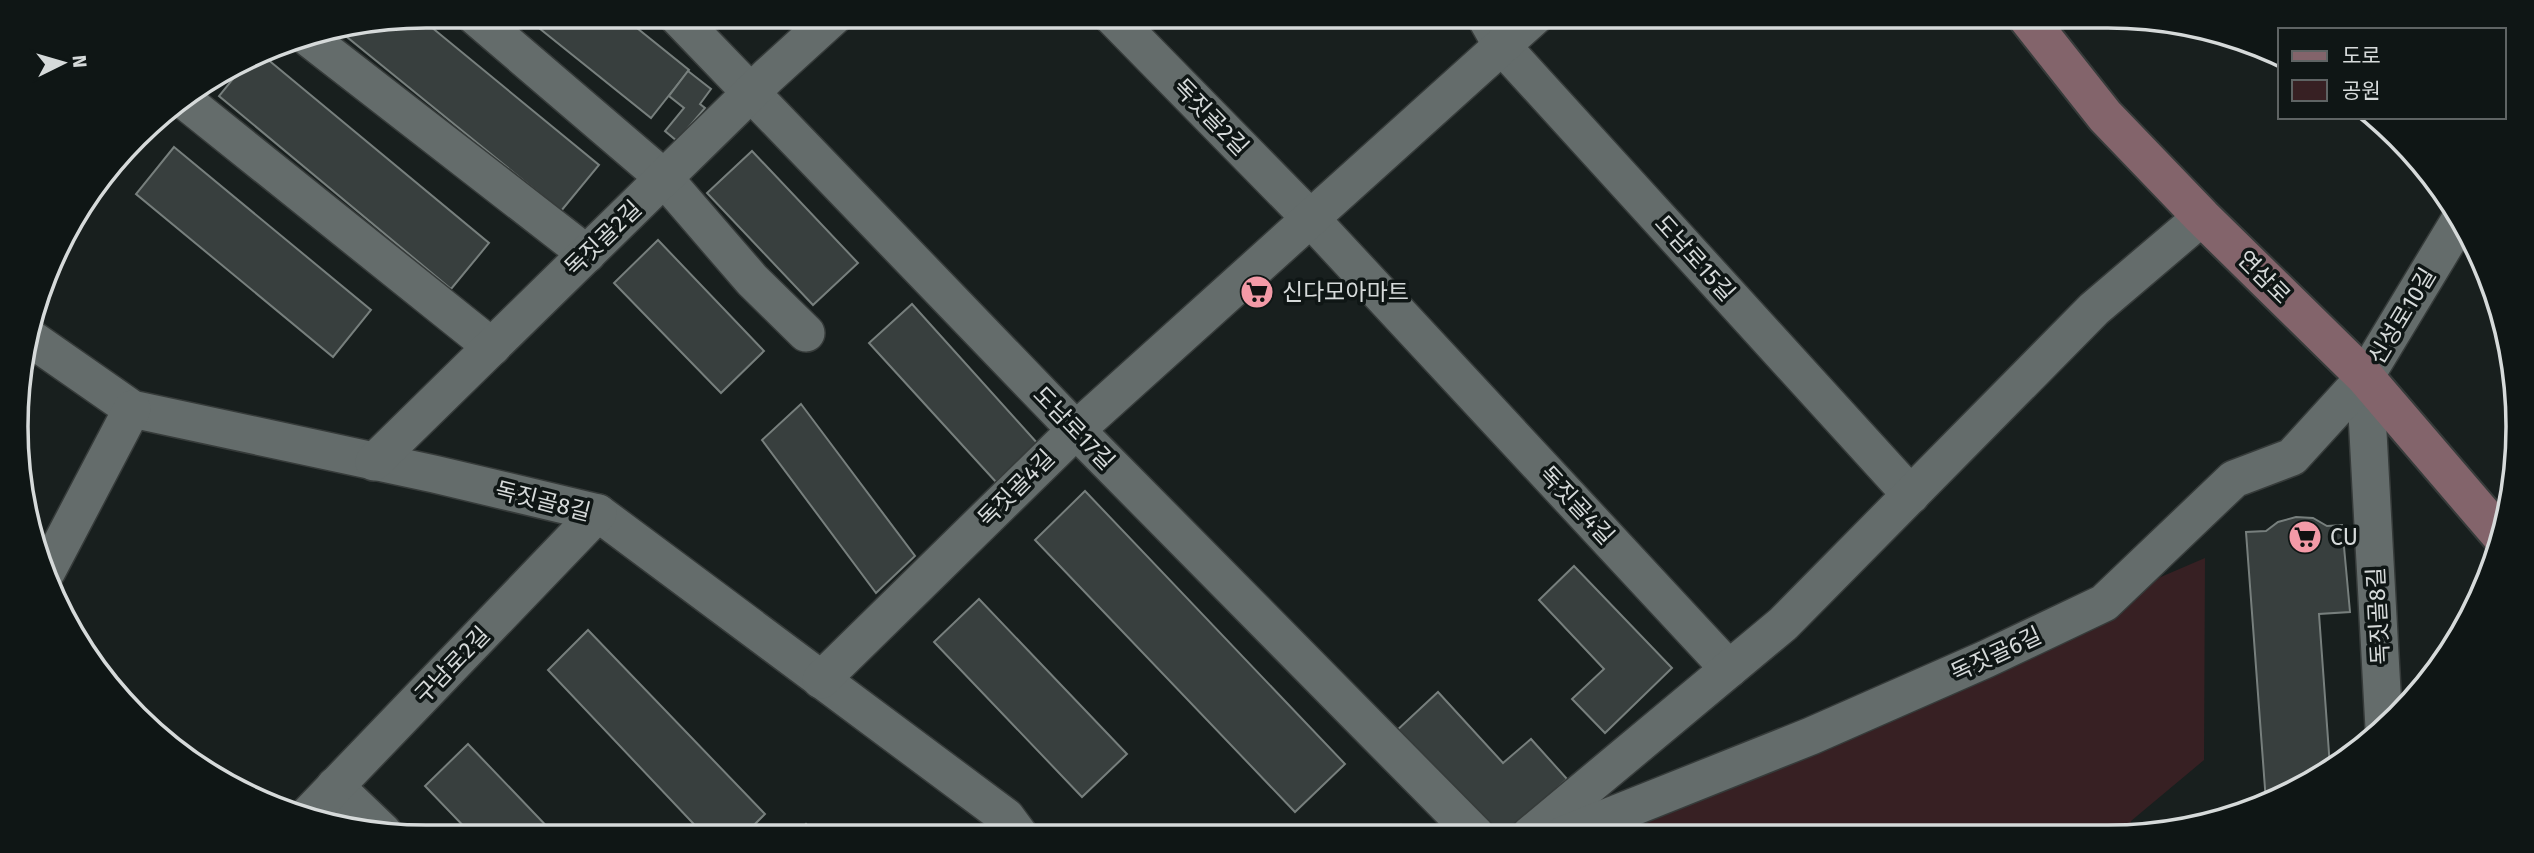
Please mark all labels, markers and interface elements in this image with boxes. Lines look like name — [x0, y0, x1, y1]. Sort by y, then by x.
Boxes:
north arrow — [28, 28, 98, 98]
legend — [2278, 28, 2506, 119]
text: 도로 — [2342, 43, 2381, 69]
text: N — [67, 54, 91, 69]
street label: 독짓골2길 — [1168, 73, 1254, 161]
text: 공원 — [2342, 78, 2381, 104]
street label: 독짓골2길 — [559, 195, 647, 281]
street label: 도남로15길 — [1649, 209, 1741, 307]
street label: 연삼로 — [2232, 245, 2296, 309]
street label: 신성로10길 — [2362, 263, 2442, 369]
supermarket icon: 신다모아마트 — [1238, 273, 1276, 311]
place label: 신다모아마트 — [1282, 278, 1409, 306]
street label: 도남로17길 — [1028, 381, 1120, 475]
street label: 독짓골4길 — [972, 444, 1060, 532]
street label: 독짓골4길 — [1534, 460, 1620, 550]
street label: 독짓골8길 — [492, 476, 594, 526]
supermarket icon: CU — [2286, 518, 2324, 556]
place label: CU — [2330, 523, 2358, 551]
street label: 독짓골8길 — [2361, 567, 2395, 665]
street label: 구남로2길 — [409, 621, 495, 709]
street label: 독짓골6길 — [1946, 621, 2046, 687]

